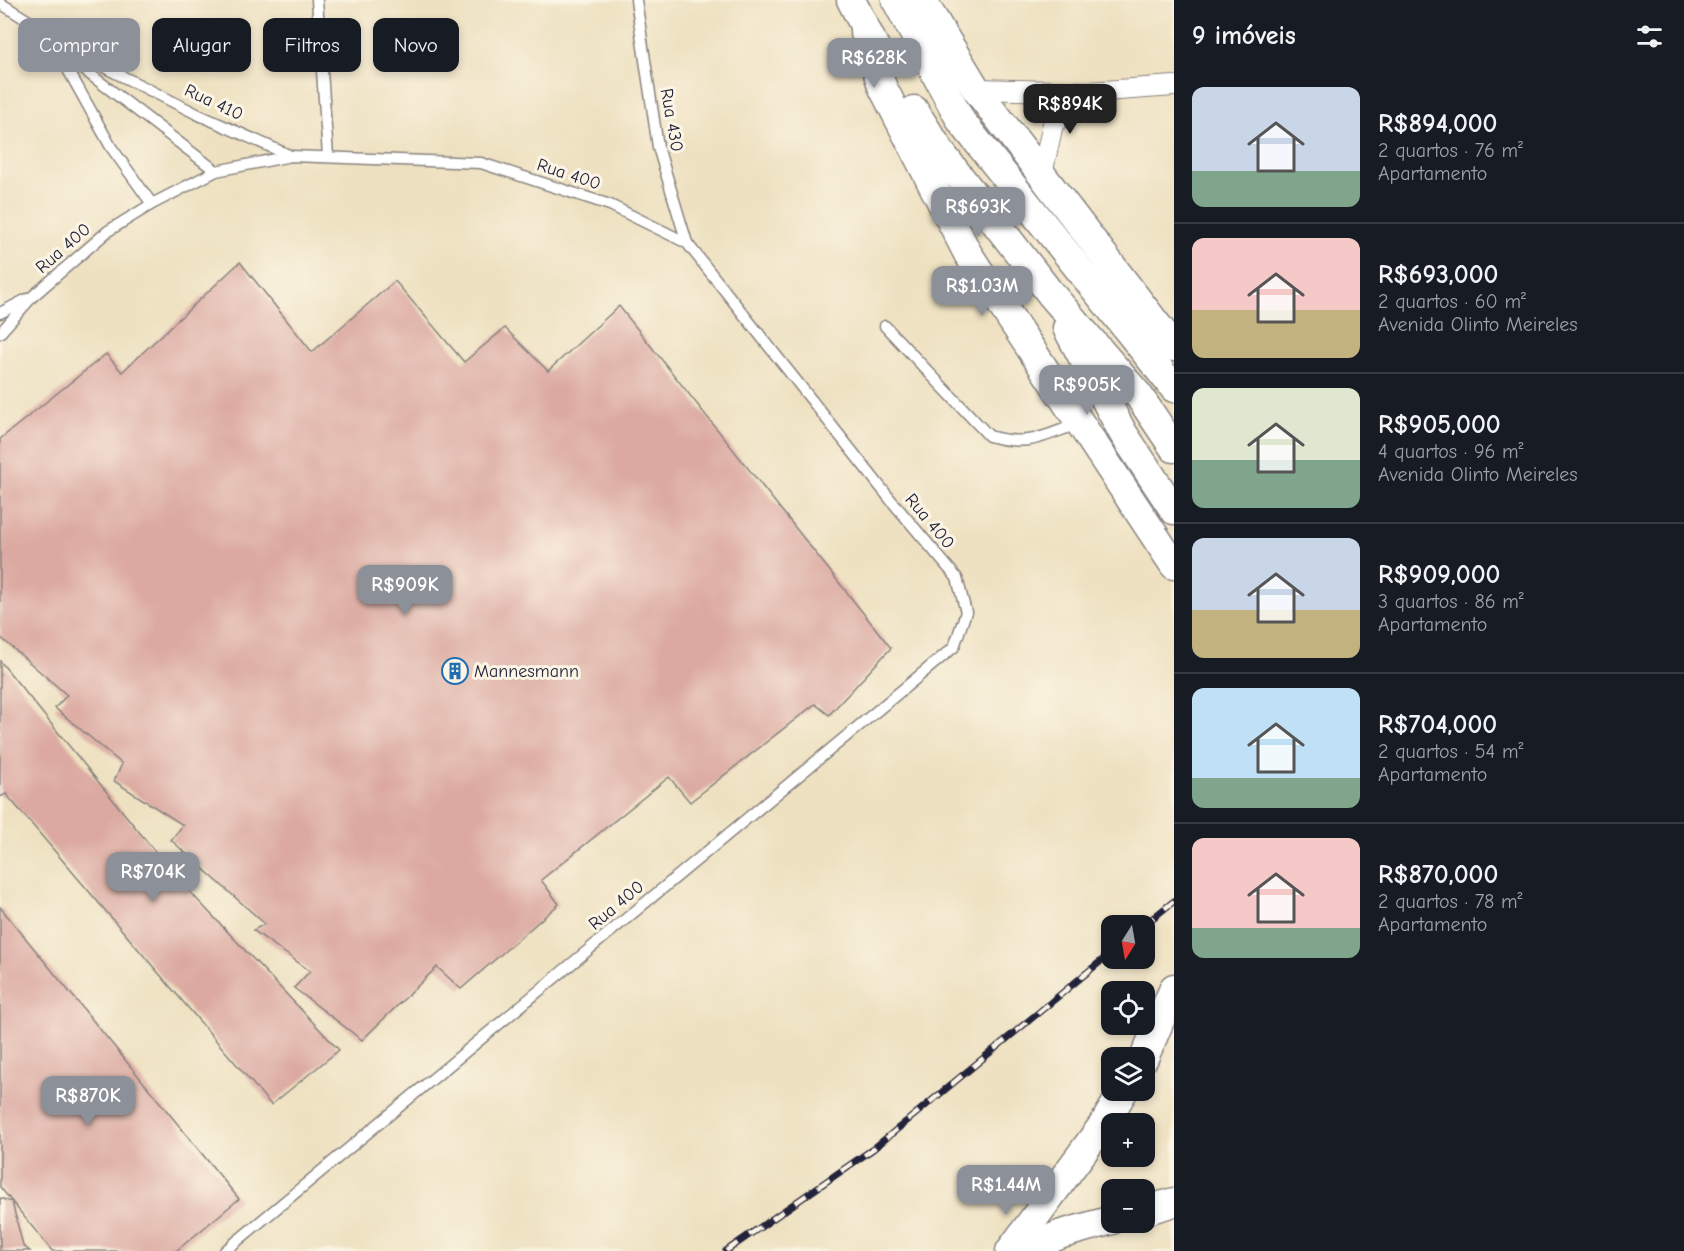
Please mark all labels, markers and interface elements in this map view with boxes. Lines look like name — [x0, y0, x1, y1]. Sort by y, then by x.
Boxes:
chip: Comprar — [18, 18, 140, 72]
chip: Alugar — [152, 18, 251, 72]
chip: Filtros — [263, 18, 361, 72]
chip: Novo — [373, 18, 459, 72]
icon: filters — [1633, 20, 1666, 53]
text: 9 imóveis — [1192, 21, 1296, 51]
pin: R$628K — [825, 38, 923, 89]
text: R$628K — [841, 46, 907, 69]
street label: Rua 410 — [181, 80, 246, 125]
pin: R$894K — [1021, 84, 1119, 135]
street label: Rua 430 — [656, 87, 687, 153]
text: R$894K — [1037, 92, 1103, 115]
text: R$894,000 — [1378, 109, 1498, 139]
icon: home — [1240, 111, 1312, 183]
text: 2 quartos · 76 m² — [1378, 139, 1523, 162]
street label: Rua 400 — [534, 154, 603, 195]
text: Apartamento — [1378, 162, 1487, 185]
pin: R$693K — [929, 187, 1027, 238]
text: R$693K — [945, 195, 1011, 218]
street label: Rua 400 — [32, 219, 95, 278]
text: R$693,000 — [1378, 260, 1498, 290]
icon: home — [1240, 262, 1312, 334]
pin: R$1.03M — [927, 266, 1037, 317]
text: R$1.03M — [946, 274, 1018, 297]
text: 2 quartos · 60 m² — [1378, 290, 1526, 313]
text: Avenida Olinto Meireles — [1378, 313, 1578, 336]
pin: R$905K — [1038, 365, 1136, 416]
text: R$905K — [1053, 373, 1121, 396]
text: R$905,000 — [1378, 410, 1501, 440]
icon: home — [1240, 412, 1312, 484]
text: 4 quartos · 96 m² — [1378, 440, 1524, 463]
text: Avenida Olinto Meireles — [1378, 463, 1578, 486]
street label: Rua 400 — [900, 489, 959, 553]
text: R$909,000 — [1378, 560, 1500, 590]
icon: home — [1240, 562, 1312, 634]
pin: R$909K — [356, 565, 454, 616]
text: R$909K — [371, 573, 439, 596]
text: 3 quartos · 86 m² — [1378, 590, 1524, 613]
text: Apartamento — [1378, 613, 1487, 636]
building icon: Mannesmann — [440, 656, 470, 686]
place label: Mannesmann — [474, 661, 579, 682]
text: R$704,000 — [1378, 710, 1497, 740]
icon: home — [1240, 712, 1312, 784]
text: 2 quartos · 54 m² — [1378, 740, 1523, 763]
text: Apartamento — [1378, 763, 1487, 786]
pin: R$704K — [104, 852, 202, 903]
text: R$704K — [121, 860, 185, 883]
text: R$870,000 — [1378, 860, 1498, 890]
icon: home — [1240, 862, 1312, 934]
street label: Rua 400 — [584, 876, 648, 935]
text: 2 quartos · 78 m² — [1378, 890, 1523, 913]
text: Apartamento — [1378, 913, 1487, 936]
north arrow — [1101, 915, 1155, 969]
map controls — [1101, 915, 1155, 1233]
button: locate — [1101, 981, 1155, 1035]
button: layers — [1101, 1047, 1155, 1101]
pin: R$870K — [39, 1076, 137, 1127]
text: R$870K — [55, 1084, 121, 1107]
button: + — [1101, 1113, 1155, 1167]
pin: R$1.44M — [951, 1165, 1061, 1216]
text: R$1.44M — [971, 1173, 1041, 1196]
button: − — [1101, 1179, 1155, 1233]

